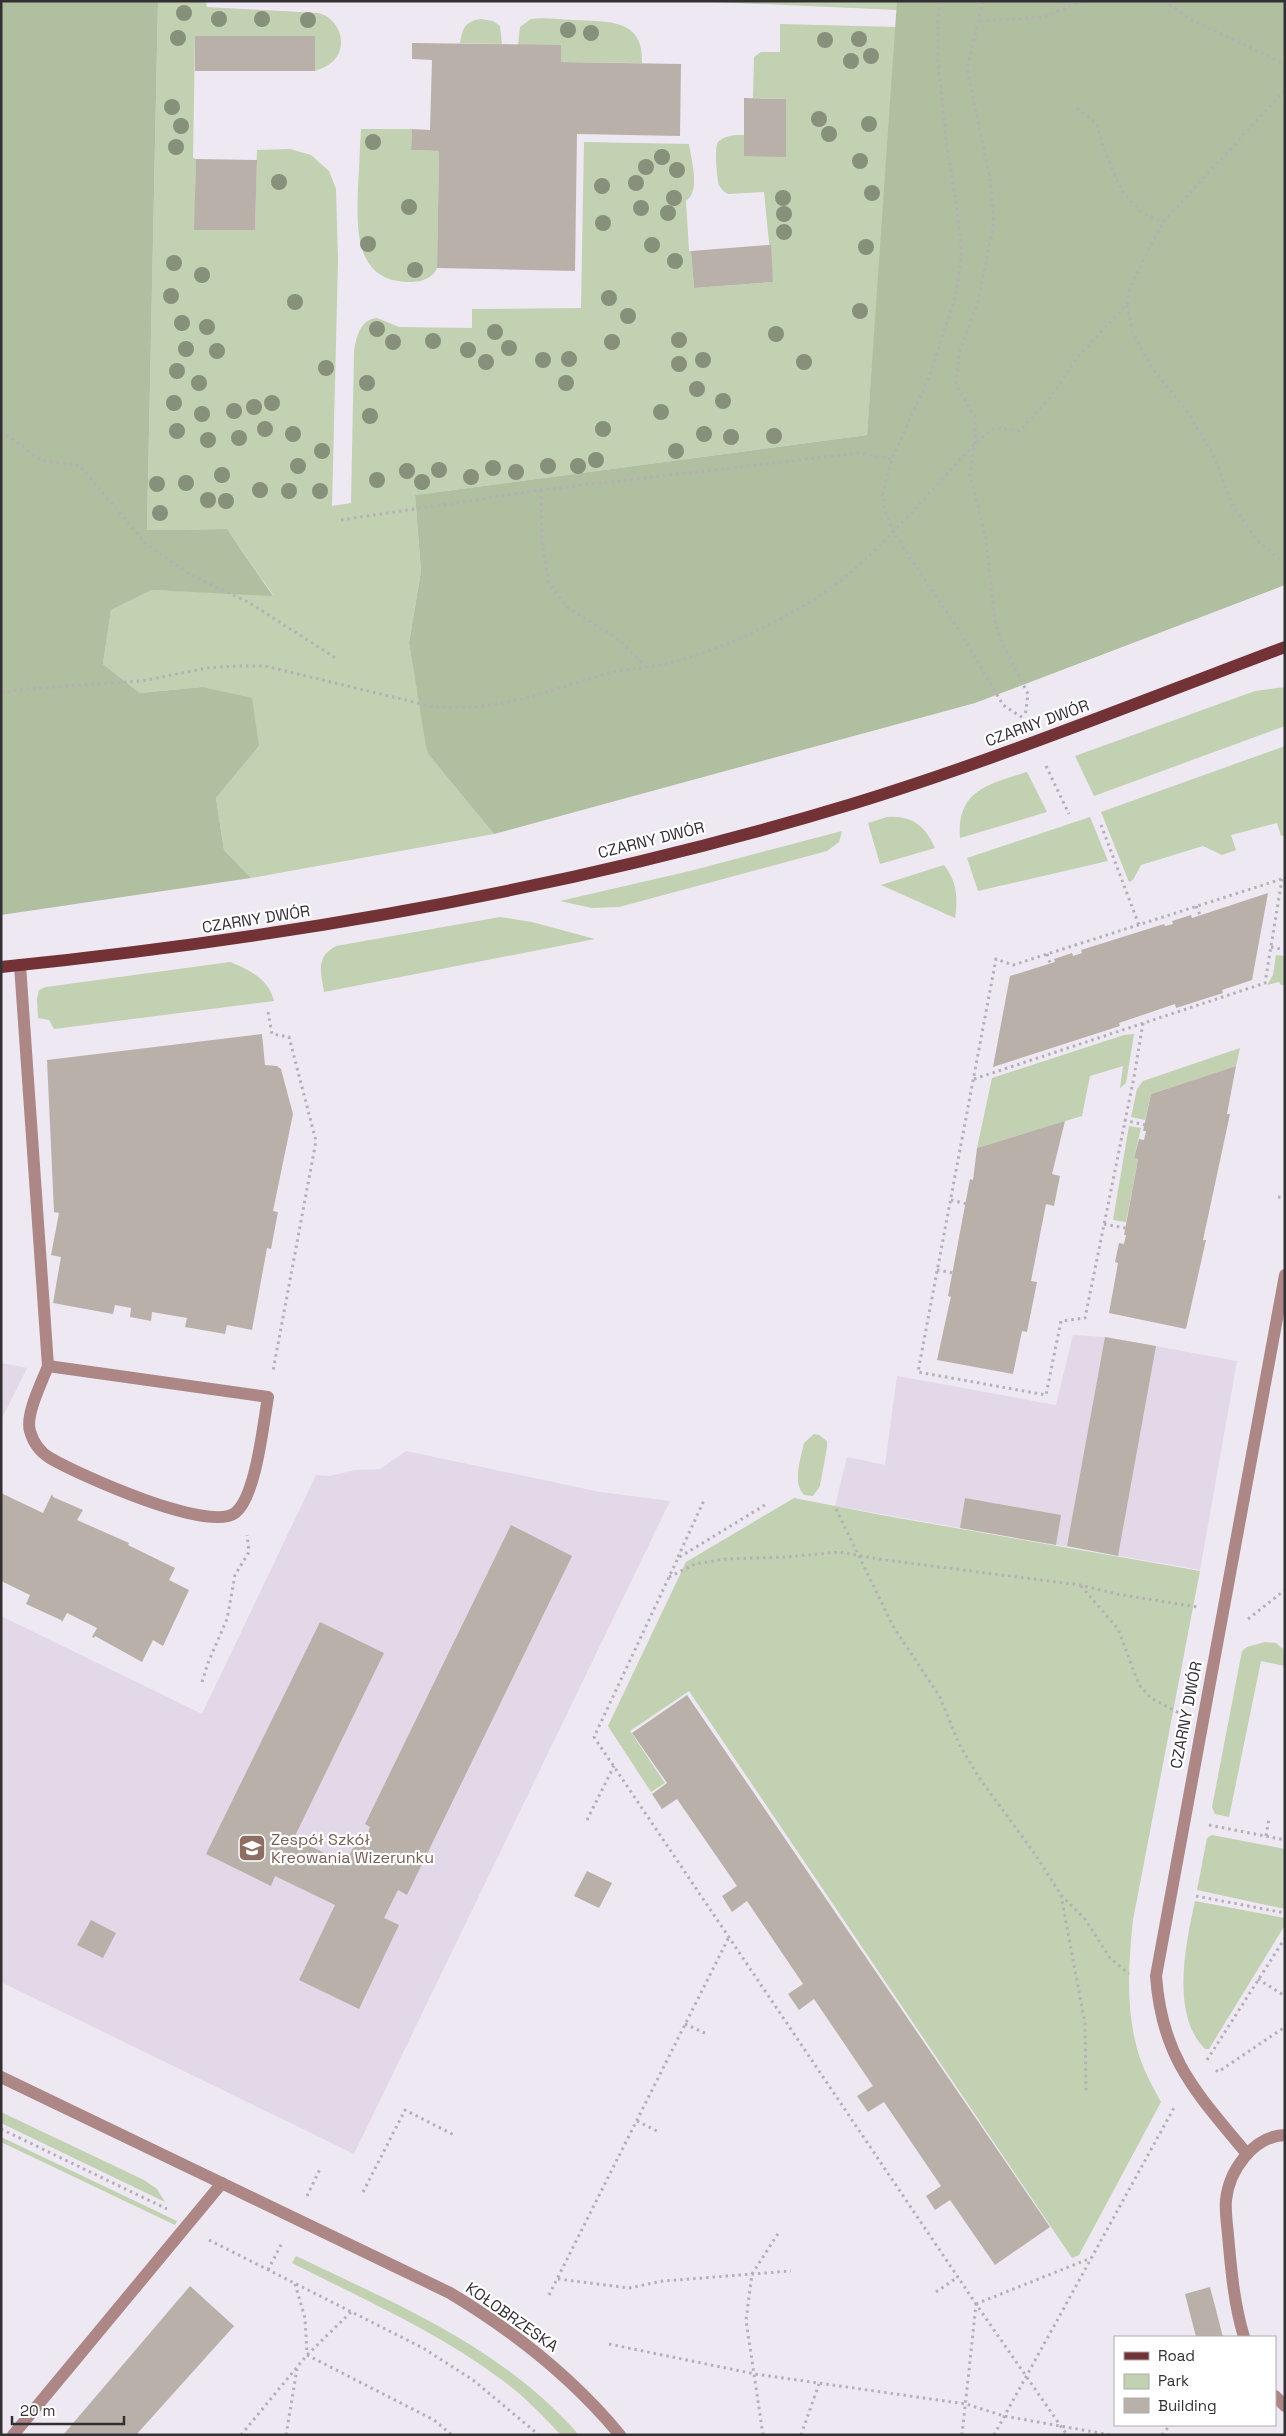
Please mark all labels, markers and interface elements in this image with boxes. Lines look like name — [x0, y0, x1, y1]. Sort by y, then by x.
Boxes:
street label: CZARNY DWÓR — [982, 694, 1092, 752]
street label: CZARNY DWÓR — [596, 817, 706, 863]
street label: CZARNY DWÓR — [201, 900, 311, 938]
street label: CZARNY DWÓR — [1165, 1659, 1207, 1771]
place label: Zespół Szkół Kreowania Wizerunku — [271, 1829, 434, 1868]
school or university icon: Zespół Szkół Kreowania Wizerunku — [237, 1833, 267, 1863]
street label: KOŁOBRZESKA — [462, 2277, 562, 2357]
legend — [1114, 2336, 1276, 2426]
text: Road — [1158, 2346, 1195, 2365]
text: Park — [1158, 2371, 1189, 2390]
scale bar — [12, 2394, 125, 2426]
text: Building — [1158, 2396, 1217, 2415]
text: 20 m — [20, 2401, 55, 2420]

